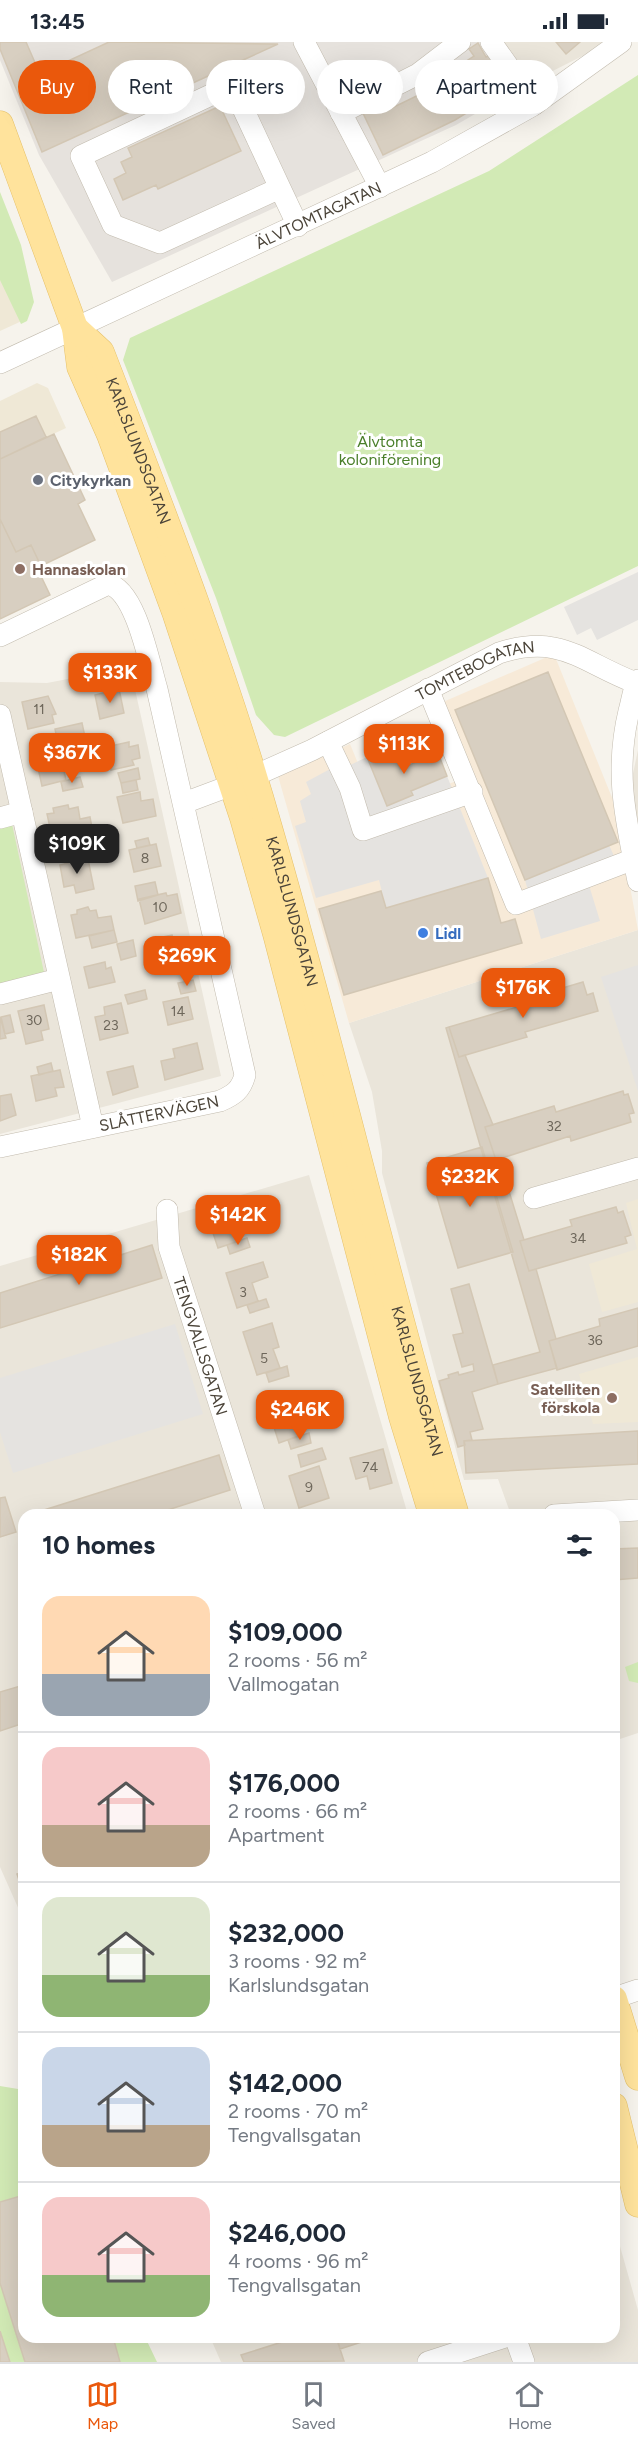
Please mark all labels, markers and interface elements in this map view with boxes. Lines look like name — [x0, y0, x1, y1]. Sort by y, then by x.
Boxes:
text: 13:45 — [30, 8, 85, 35]
chip: Buy — [18, 60, 96, 114]
chip: Rent — [108, 60, 194, 114]
chip: Filters — [206, 60, 305, 114]
chip: New — [317, 60, 403, 114]
chip: Apartment — [415, 60, 558, 114]
street label: ÄLVTOMTAGATAN — [252, 178, 385, 253]
street label: KARLSLUNDSGATAN — [102, 375, 175, 527]
park label: Älvtomta koloniförening — [339, 432, 441, 469]
place label: Citykyrkan — [50, 471, 131, 490]
marker: Citykyrkan — [31, 473, 45, 487]
place label: Hannaskolan — [32, 560, 126, 579]
marker: Hannaskolan — [13, 562, 27, 576]
street label: TOMTEBOGATAN — [413, 637, 535, 705]
pin: $133K — [68, 653, 152, 704]
text: $133K — [82, 660, 138, 684]
house number: 11 — [33, 701, 45, 718]
pin: $113K — [362, 724, 446, 775]
text: $113K — [378, 731, 430, 755]
pin: $367K — [30, 733, 114, 784]
text: $367K — [43, 740, 101, 764]
pin: $109K — [35, 824, 119, 875]
text: $109K — [48, 831, 106, 855]
street label: KARLSLUNDSGATAN — [262, 834, 322, 989]
house number: 8 — [141, 850, 149, 867]
house number: 10 — [153, 899, 167, 916]
place label: Lidl — [435, 924, 461, 943]
marker: Lidl — [416, 926, 430, 940]
pin: $269K — [145, 936, 229, 987]
text: $269K — [157, 943, 217, 967]
pin: $176K — [481, 968, 565, 1019]
text: $176K — [495, 975, 551, 999]
house number: 14 — [171, 1003, 186, 1020]
house number: 30 — [26, 1012, 42, 1029]
house number: 23 — [103, 1017, 119, 1034]
street label: SLÅTTERVÄGEN — [97, 1092, 221, 1135]
house number: 32 — [546, 1118, 562, 1135]
pin: $232K — [428, 1157, 512, 1208]
text: $232K — [441, 1164, 499, 1188]
pin: $142K — [196, 1195, 280, 1246]
text: $142K — [209, 1202, 267, 1226]
house number: 34 — [570, 1230, 586, 1247]
pin: $182K — [37, 1235, 121, 1286]
text: $182K — [51, 1242, 107, 1266]
street label: TENGVALLSGATAN — [169, 1275, 231, 1418]
house number: 3 — [239, 1284, 247, 1301]
street label: KARLSLUNDSGATAN — [387, 1304, 447, 1459]
house number: 36 — [587, 1332, 603, 1349]
house number: 5 — [260, 1350, 268, 1367]
place label: Satelliten förskola — [530, 1380, 600, 1417]
pin: $246K — [258, 1390, 342, 1441]
marker: Satelliten förskola — [605, 1391, 619, 1405]
text: $246K — [270, 1397, 330, 1421]
house number: 74 — [362, 1459, 378, 1476]
house number: 9 — [305, 1479, 313, 1496]
text: 10 homes — [42, 1529, 155, 1561]
icon: filters — [563, 1529, 596, 1562]
text: $109,000 — [228, 1616, 343, 1648]
icon: home — [90, 1620, 162, 1692]
text: 2 rooms · 56 m² — [228, 1648, 367, 1672]
text: Vallmogatan — [228, 1672, 340, 1696]
text: $176,000 — [228, 1767, 340, 1799]
icon: home — [90, 1771, 162, 1843]
text: 2 rooms · 66 m² — [228, 1799, 367, 1823]
text: Apartment — [228, 1823, 325, 1847]
text: $232,000 — [228, 1917, 344, 1949]
icon: home — [90, 1921, 162, 1993]
text: 3 rooms · 92 m² — [228, 1949, 367, 1973]
text: Karlslundsgatan — [228, 1973, 369, 1997]
text: $142,000 — [228, 2067, 342, 2099]
icon: home — [90, 2071, 162, 2143]
text: 2 rooms · 70 m² — [228, 2099, 368, 2123]
text: Tengvallsgatan — [228, 2123, 361, 2147]
text: $246,000 — [228, 2217, 346, 2249]
icon: home — [90, 2221, 162, 2293]
text: 4 rooms · 96 m² — [228, 2249, 368, 2273]
text: Tengvallsgatan — [228, 2273, 361, 2297]
tab: Map — [86, 2378, 119, 2433]
tab: Saved — [292, 2378, 336, 2433]
tab: Home — [508, 2378, 552, 2433]

